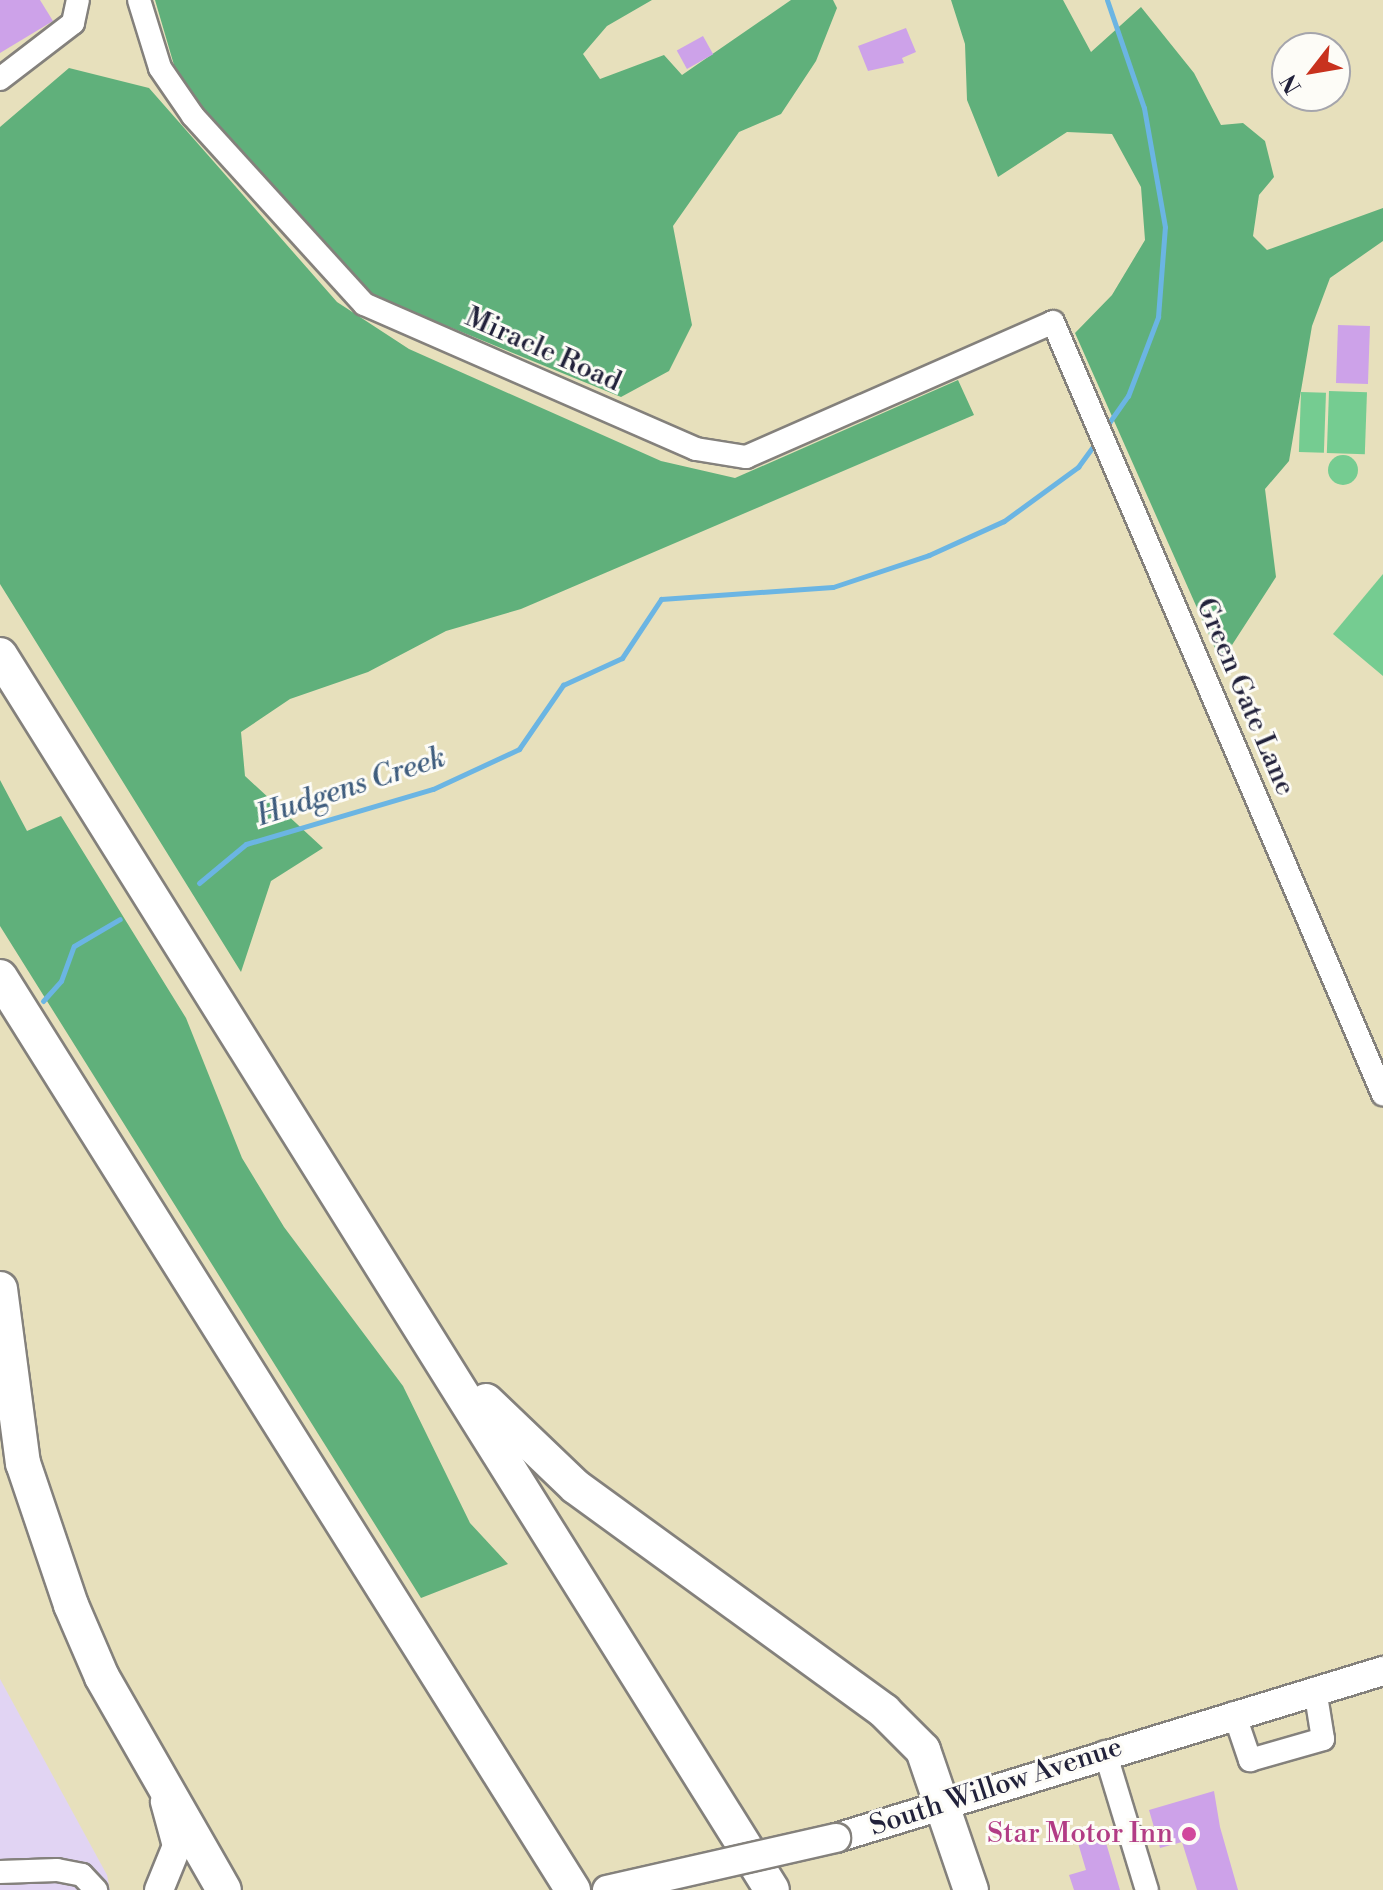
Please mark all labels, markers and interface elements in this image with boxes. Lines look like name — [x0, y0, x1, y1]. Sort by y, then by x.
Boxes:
north arrow — [1271, 32, 1351, 112]
text: N — [1276, 69, 1308, 98]
street label: Miracle Road — [460, 301, 626, 399]
street label: Green Gate Lane — [1188, 593, 1302, 801]
water label: Hudgens Creek — [252, 739, 450, 835]
street label: South Willow Avenue — [866, 1730, 1126, 1844]
place label: Star Motor Inn — [987, 1817, 1173, 1851]
marker: Star Motor Inn — [1180, 1825, 1198, 1843]

